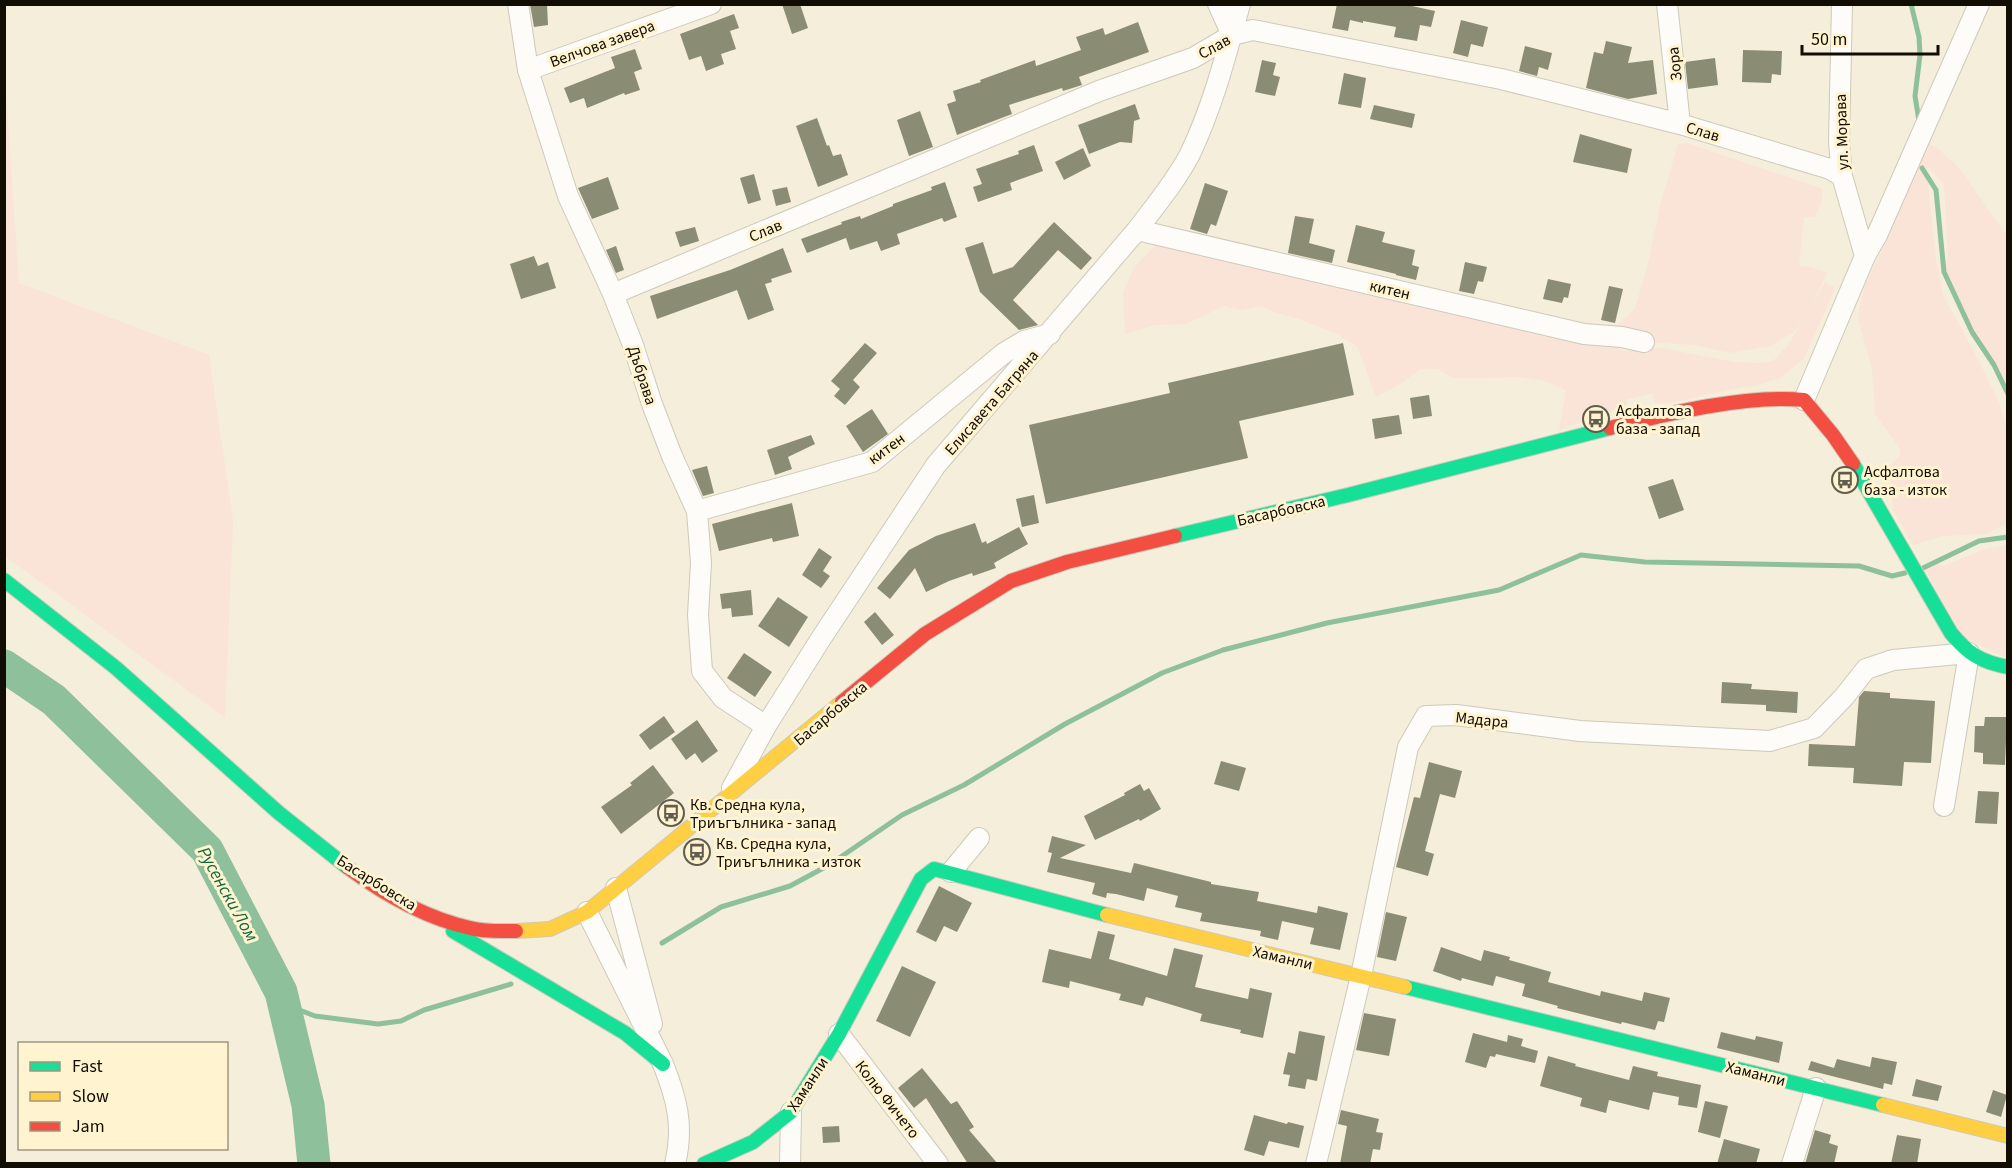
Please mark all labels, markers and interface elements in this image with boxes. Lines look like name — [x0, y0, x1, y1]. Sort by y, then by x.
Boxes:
street label: Велчова завера — [547, 15, 658, 73]
scale bar — [1802, 18, 1938, 56]
text: 50 m — [1811, 27, 1847, 52]
street label: Слав — [1194, 29, 1235, 65]
street label: Зора — [1662, 46, 1688, 82]
street label: ул. Морава — [1830, 93, 1854, 170]
street label: Слав — [1683, 116, 1722, 147]
street label: Слав — [746, 214, 785, 248]
street label: китен — [1367, 275, 1412, 305]
street label: Дъбрава — [622, 343, 662, 408]
street label: Елисавета Багряна — [940, 345, 1044, 460]
place label: Асфалтова база - запад — [1616, 400, 1701, 440]
bus stop icon: Асфалтова база - запад — [1581, 404, 1611, 434]
street label: китен — [864, 428, 910, 470]
place label: Асфалтова база - изток — [1864, 461, 1947, 501]
bus stop icon: Асфалтова база - изток — [1830, 465, 1860, 495]
street label: Басарбовска — [1235, 490, 1328, 532]
street label: Басарбовска — [789, 676, 872, 751]
street label: Мадара — [1454, 706, 1509, 734]
place label: Кв. Средна кула, Триъгълника - запад — [690, 794, 836, 834]
bus stop icon: Кв. Средна кула, Триъгълника - запад — [656, 798, 686, 828]
place label: Кв. Средна кула, Триъгълника - изток — [716, 833, 861, 873]
bus stop icon: Кв. Средна кула, Триъгълника - изток — [682, 837, 712, 867]
water label: Русенски Лом — [191, 842, 264, 946]
street label: Басарбовска — [332, 850, 420, 916]
street label: Хаманли — [1251, 940, 1315, 976]
legend — [18, 1042, 228, 1150]
street label: Хаманли — [782, 1053, 834, 1116]
text: Fast — [72, 1054, 103, 1079]
street label: Колю Фичето — [850, 1056, 925, 1143]
street label: Хаманли — [1724, 1056, 1788, 1092]
text: Slow — [72, 1084, 109, 1109]
text: Jam — [72, 1114, 105, 1139]

